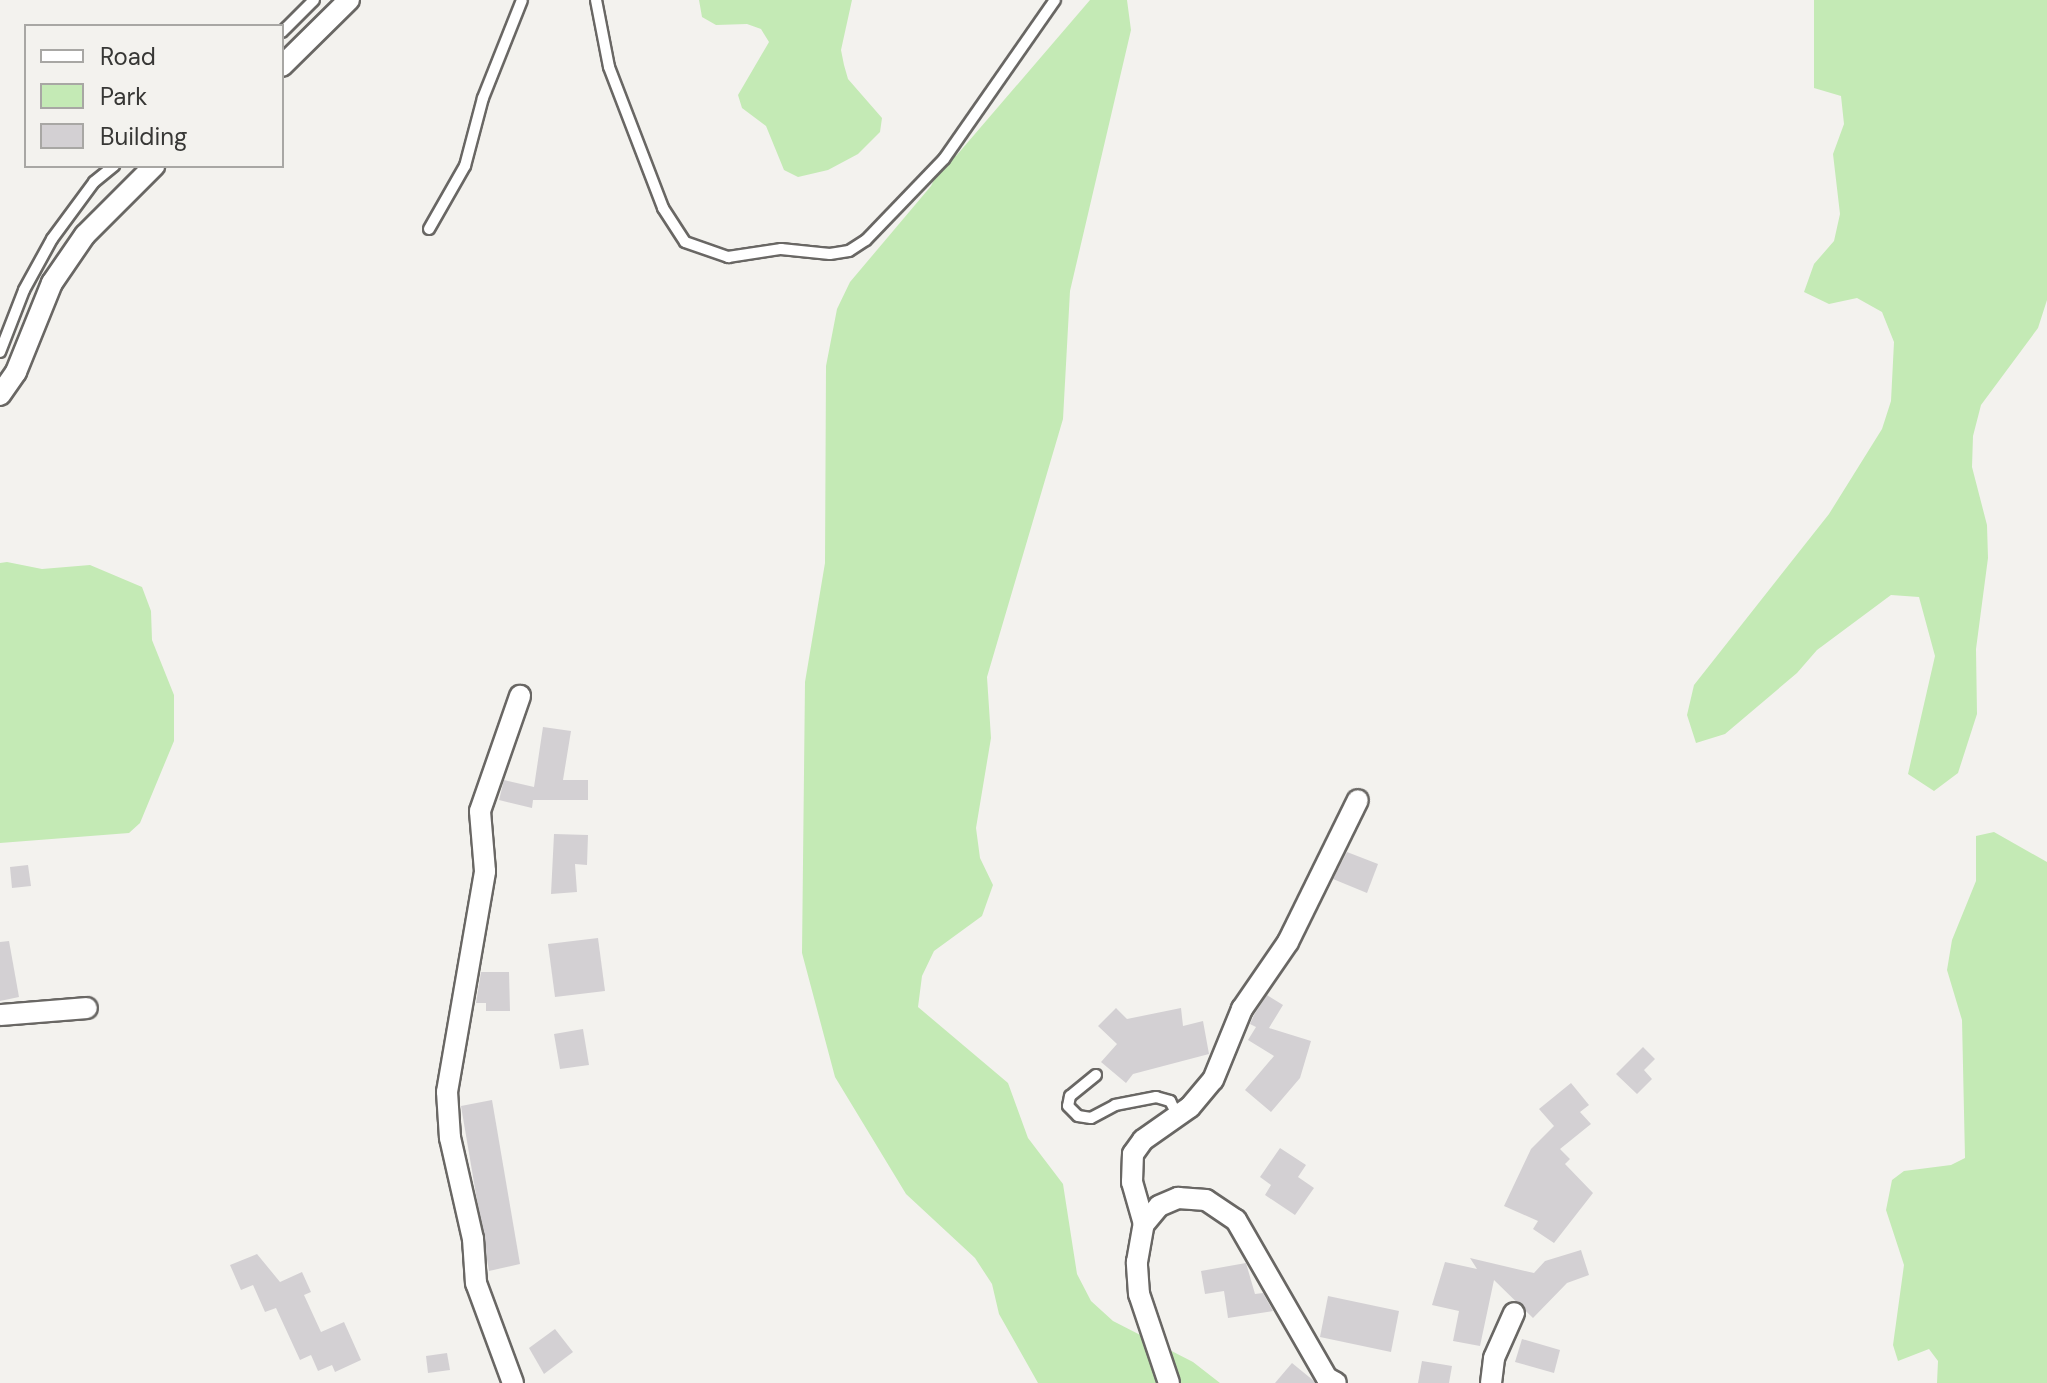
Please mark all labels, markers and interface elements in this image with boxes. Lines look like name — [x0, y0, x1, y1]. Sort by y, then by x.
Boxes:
legend — [24, 24, 284, 168]
text: Road — [100, 41, 156, 72]
text: Park — [100, 81, 147, 112]
text: Building — [100, 121, 187, 152]

